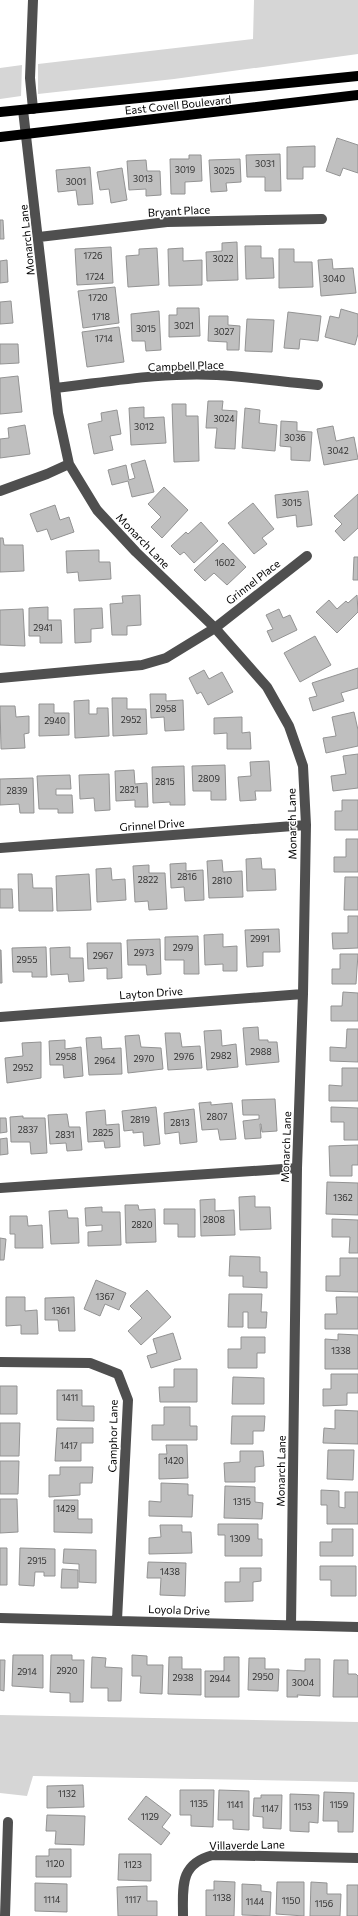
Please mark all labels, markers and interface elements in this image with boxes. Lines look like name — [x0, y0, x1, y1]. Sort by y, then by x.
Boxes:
street label: East Covell Boulevard — [124, 92, 232, 117]
house number: 3031 — [255, 158, 275, 169]
house number: 3019 — [175, 164, 195, 175]
house number: 3025 — [213, 165, 235, 176]
house number: 3013 — [133, 173, 153, 184]
house number: 3001 — [66, 176, 86, 187]
street label: Bryant Place — [147, 202, 211, 219]
street label: Monarch Lane — [16, 204, 37, 276]
house number: 1726 — [83, 250, 103, 261]
house number: 3022 — [213, 253, 233, 264]
house number: 1724 — [86, 271, 105, 282]
house number: 3040 — [323, 273, 345, 284]
house number: 1720 — [88, 292, 108, 303]
house number: 1718 — [92, 311, 110, 322]
house number: 3021 — [174, 320, 194, 331]
house number: 3015 — [136, 323, 156, 334]
house number: 3027 — [214, 326, 235, 337]
house number: 1714 — [95, 333, 114, 344]
street label: Campbell Place — [148, 358, 224, 373]
house number: 3024 — [213, 413, 235, 424]
house number: 3012 — [134, 421, 154, 432]
house number: 3036 — [284, 432, 306, 443]
house number: 3042 — [327, 445, 349, 456]
house number: 3015 — [282, 497, 302, 508]
street label: Monarch Lane — [114, 510, 173, 571]
street label: Grinnel Place — [223, 556, 283, 607]
house number: 1602 — [215, 557, 235, 568]
house number: 2941 — [33, 622, 53, 633]
house number: 2958 — [155, 703, 177, 714]
house number: 2952 — [121, 714, 141, 725]
house number: 2940 — [44, 715, 66, 726]
house number: 2809 — [198, 773, 220, 784]
house number: 2815 — [155, 776, 175, 787]
house number: 2821 — [119, 784, 139, 795]
house number: 2839 — [6, 785, 28, 796]
street label: Monarch Lane — [284, 788, 299, 860]
street label: Grinnel Drive — [119, 816, 185, 833]
house number: 2816 — [177, 871, 197, 882]
house number: 2822 — [138, 874, 158, 885]
house number: 2810 — [212, 875, 232, 886]
house number: 2991 — [250, 933, 270, 944]
house number: 2979 — [173, 942, 193, 953]
house number: 2973 — [134, 947, 154, 958]
house number: 2967 — [93, 950, 114, 961]
house number: 2955 — [17, 954, 37, 965]
street label: Layton Drive — [119, 984, 183, 1001]
house number: 2988 — [250, 1046, 272, 1057]
house number: 2982 — [211, 1050, 231, 1061]
house number: 2958 — [55, 1051, 77, 1062]
house number: 2976 — [174, 1051, 194, 1062]
house number: 2970 — [134, 1053, 155, 1064]
house number: 2964 — [94, 1055, 116, 1066]
house number: 2952 — [13, 1062, 33, 1073]
house number: 2807 — [206, 1111, 228, 1122]
street label: Monarch Lane — [278, 1111, 293, 1183]
house number: 2819 — [130, 1114, 150, 1125]
house number: 2813 — [170, 1117, 190, 1128]
house number: 2837 — [18, 1124, 38, 1135]
house number: 2825 — [93, 1127, 113, 1138]
house number: 2831 — [55, 1129, 75, 1140]
house number: 1362 — [333, 1192, 353, 1203]
house number: 2808 — [203, 1214, 225, 1225]
house number: 2820 — [131, 1219, 153, 1230]
house number: 1367 — [95, 1291, 115, 1302]
house number: 1361 — [52, 1305, 70, 1316]
house number: 1338 — [331, 1345, 351, 1356]
house number: 1411 — [62, 1392, 78, 1403]
street label: Camphor Lane — [105, 1399, 120, 1473]
street label: Monarch Lane — [273, 1435, 288, 1507]
house number: 1417 — [60, 1440, 78, 1451]
house number: 1420 — [164, 1455, 184, 1466]
house number: 1315 — [233, 1496, 251, 1507]
house number: 1429 — [56, 1503, 76, 1514]
house number: 1309 — [230, 1533, 250, 1544]
house number: 2915 — [27, 1555, 47, 1566]
house number: 1438 — [160, 1566, 180, 1577]
street label: Loyola Drive — [148, 1602, 210, 1617]
house number: 2920 — [56, 1665, 78, 1676]
house number: 2914 — [17, 1666, 37, 1677]
house number: 2950 — [252, 1671, 274, 1682]
house number: 2938 — [172, 1672, 194, 1683]
house number: 2944 — [209, 1673, 231, 1684]
house number: 3004 — [292, 1677, 315, 1688]
house number: 1132 — [58, 1788, 76, 1799]
house number: 1135 — [190, 1798, 208, 1809]
house number: 1141 — [227, 1799, 243, 1810]
house number: 1159 — [330, 1799, 348, 1810]
house number: 1153 — [294, 1801, 312, 1812]
house number: 1147 — [261, 1803, 279, 1814]
house number: 1129 — [141, 1811, 159, 1822]
street label: Villaverde Lane — [209, 1837, 285, 1852]
house number: 1120 — [46, 1858, 64, 1869]
house number: 1123 — [124, 1859, 142, 1870]
house number: 1138 — [213, 1892, 231, 1903]
house number: 1114 — [44, 1894, 61, 1905]
house number: 1117 — [125, 1894, 141, 1905]
house number: 1150 — [282, 1895, 300, 1906]
house number: 1144 — [246, 1896, 265, 1907]
house number: 1156 — [315, 1898, 333, 1909]

